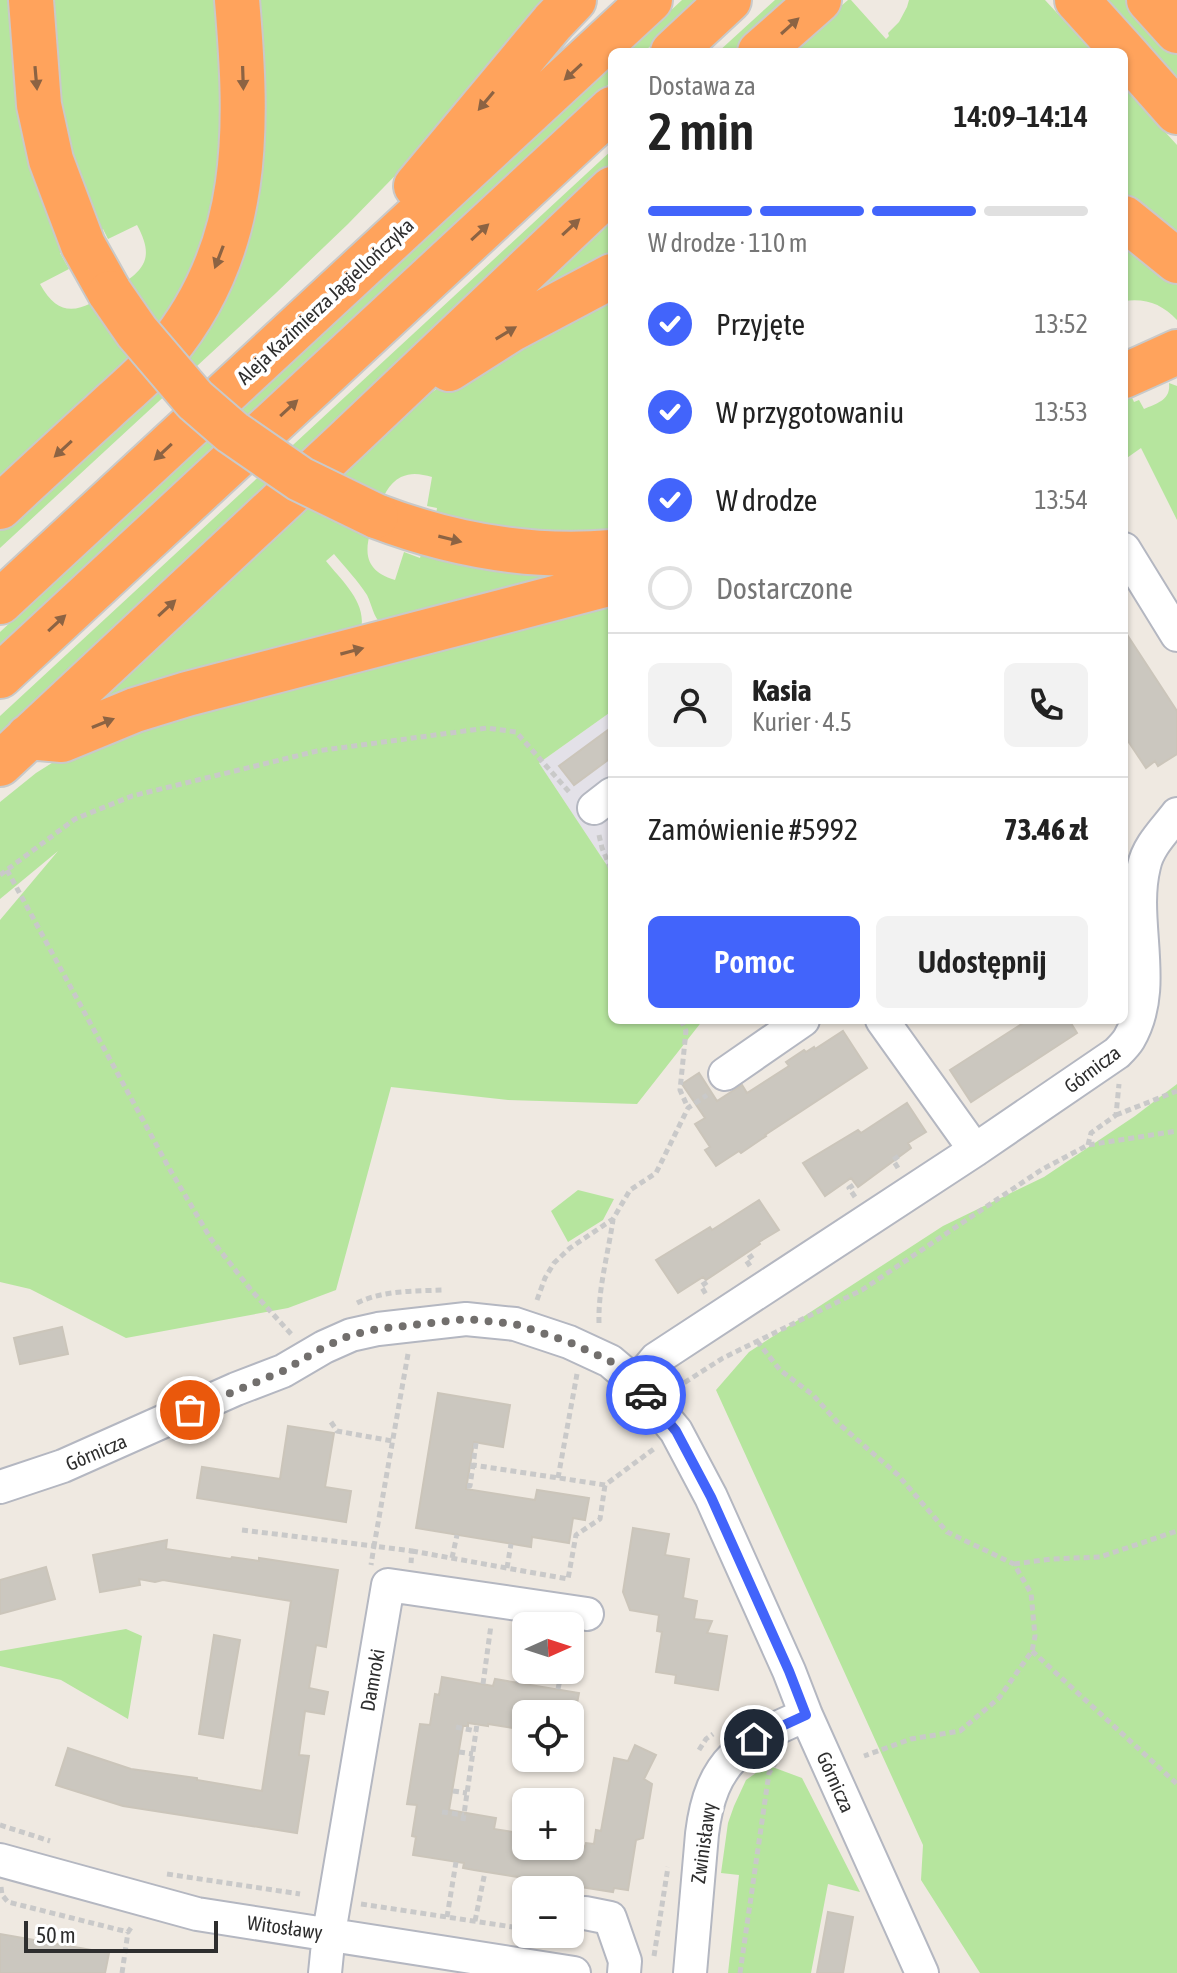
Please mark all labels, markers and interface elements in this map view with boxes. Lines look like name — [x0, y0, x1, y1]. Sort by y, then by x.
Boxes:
one-way arrow — [779, 18, 799, 35]
one-way arrow — [563, 63, 582, 81]
one-way arrow — [30, 66, 43, 91]
one-way arrow — [237, 66, 250, 91]
text: Dostawa za — [648, 71, 756, 101]
one-way arrow — [478, 91, 495, 111]
text: 14:09–14:14 — [953, 99, 1088, 133]
text: 2 min — [648, 101, 754, 161]
street label: Aleja Kazimierza Jagiellończyka — [232, 213, 418, 389]
one-way arrow — [561, 218, 580, 236]
one-way arrow — [470, 223, 489, 241]
text: W drodze · 110 m — [648, 228, 807, 258]
one-way arrow — [212, 245, 225, 269]
icon: check — [648, 302, 692, 346]
text: Przyjęte — [716, 307, 805, 341]
text: 13:52 — [1034, 309, 1088, 339]
one-way arrow — [496, 325, 517, 340]
icon: check — [648, 390, 692, 434]
text: W przygotowaniu — [716, 395, 904, 429]
text: 13:53 — [1034, 397, 1088, 427]
one-way arrow — [280, 400, 299, 418]
one-way arrow — [54, 439, 73, 457]
one-way arrow — [153, 443, 172, 461]
icon: check — [648, 478, 692, 522]
text: W drodze — [716, 483, 817, 517]
text: 13:54 — [1034, 485, 1088, 515]
one-way arrow — [438, 534, 463, 546]
text: Dostarczone — [716, 571, 853, 605]
one-way arrow — [157, 599, 176, 617]
one-way arrow — [48, 614, 67, 632]
one-way arrow — [340, 644, 365, 656]
button: person — [648, 663, 732, 747]
button: phone — [1004, 663, 1088, 747]
text: Kasia — [752, 673, 812, 707]
text: Kurier · 4.5 — [752, 707, 852, 737]
one-way arrow — [91, 716, 115, 729]
text: Zamówienie #5992 — [648, 812, 858, 846]
text: 73.46 zł — [1003, 812, 1088, 846]
button: Pomoc — [648, 916, 860, 1008]
button: Udostępnij — [876, 916, 1088, 1008]
street label: Górnicza — [1059, 1041, 1125, 1097]
courier — [606, 1355, 686, 1435]
icon: car — [624, 1373, 668, 1417]
pin — [156, 1376, 224, 1444]
icon: bag — [168, 1388, 212, 1432]
street label: Górnicza — [62, 1429, 130, 1475]
north arrow — [512, 1612, 584, 1684]
map controls — [512, 1612, 584, 1948]
street label: Damroki — [355, 1647, 389, 1713]
button: locate — [512, 1700, 584, 1772]
pin — [720, 1705, 788, 1773]
icon: home — [732, 1717, 776, 1761]
street label: Górnicza — [812, 1748, 860, 1816]
button: + — [512, 1788, 584, 1860]
street label: Zwinisławy — [686, 1801, 720, 1885]
button: − — [512, 1876, 584, 1948]
street label: Witosławy — [246, 1910, 324, 1944]
scale bar — [24, 1917, 218, 1953]
text: 50 m — [36, 1922, 76, 1948]

